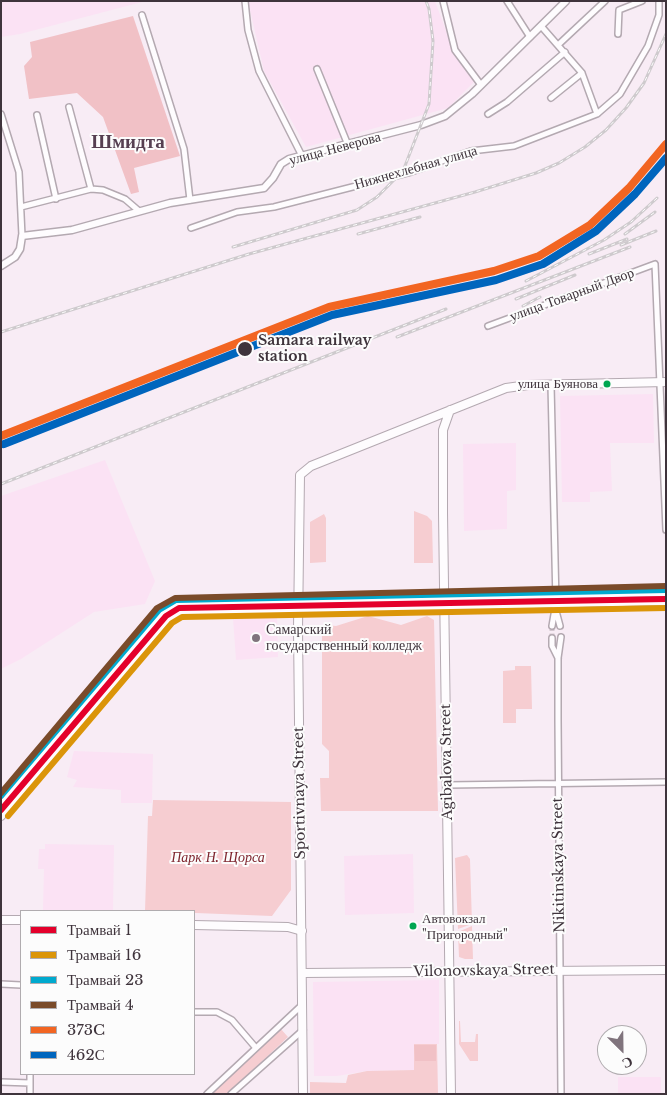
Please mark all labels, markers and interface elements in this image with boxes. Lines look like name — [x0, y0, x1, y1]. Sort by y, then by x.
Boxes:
street label: улица Неверова — [287, 129, 383, 169]
district label: Шмидта — [91, 132, 165, 154]
street label: Нижнехлебная улица — [353, 142, 479, 194]
street label: улица Товарный Двор — [507, 265, 637, 325]
place label: Samara railway station — [258, 333, 372, 366]
marker: Samara railway station — [236, 340, 254, 358]
place label: улица Буянова — [518, 376, 598, 392]
marker: улица Буянова — [602, 379, 612, 389]
place label: Самарский государственный колледж — [266, 622, 422, 654]
marker: Самарский государственный колледж — [250, 632, 262, 644]
street label: Agibalova Street — [438, 704, 456, 820]
street label: Sportivnaya Street — [290, 727, 310, 859]
street label: Nikitinskaya Street — [549, 797, 569, 933]
park label: Парк Н. Щорса — [171, 850, 265, 866]
legend — [20, 910, 195, 1075]
place label: Автовокзал "Пригородный" — [422, 911, 508, 942]
text: Трамвай 1 — [67, 920, 132, 939]
marker: Автовокзал "Пригородный" — [408, 921, 418, 931]
text: Трамвай 16 — [67, 945, 141, 964]
street label: Vilonovskaya Street — [413, 961, 555, 981]
text: Трамвай 23 — [67, 970, 144, 989]
text: Трамвай 4 — [67, 995, 134, 1014]
text: 373C — [67, 1020, 105, 1039]
north arrow — [597, 1025, 647, 1075]
text: 462С — [67, 1045, 105, 1064]
text: С — [619, 1053, 636, 1073]

